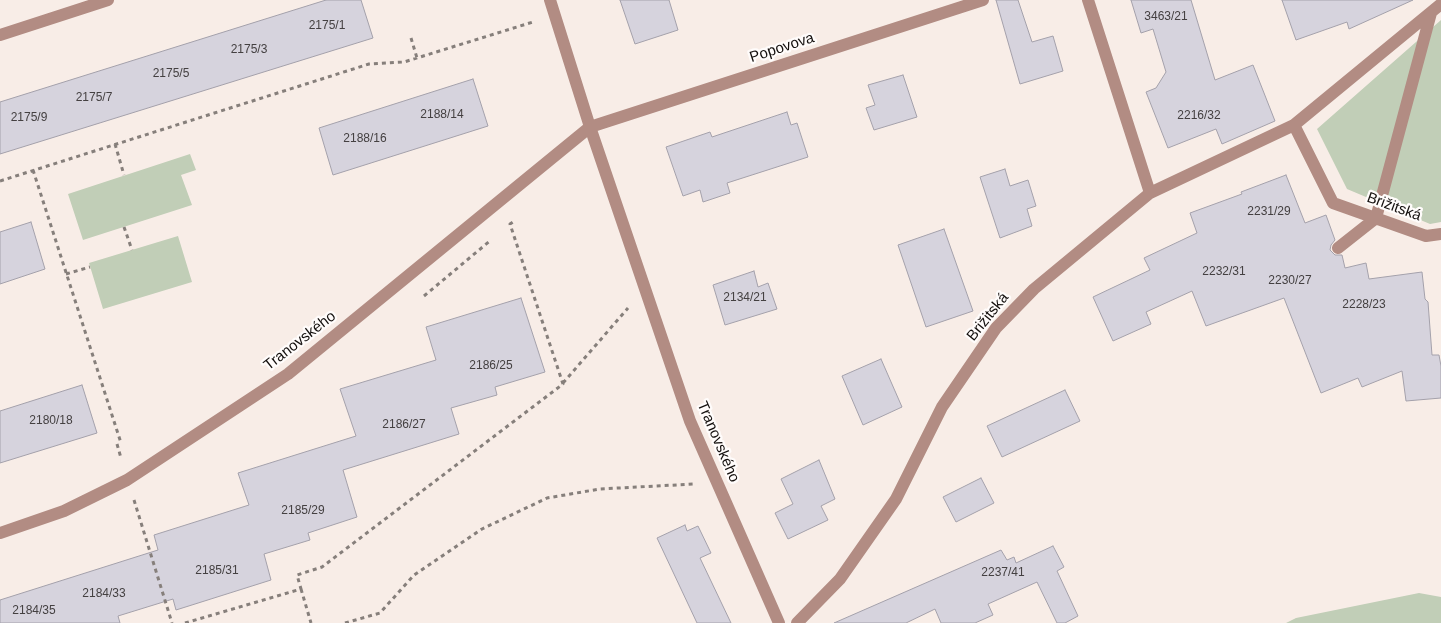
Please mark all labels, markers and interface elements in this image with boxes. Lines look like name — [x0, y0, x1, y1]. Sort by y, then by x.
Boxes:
house number: 3463/21 — [1144, 10, 1188, 24]
house number: 2175/1 — [309, 19, 345, 33]
street label: Popovova — [747, 29, 817, 67]
house number: 2175/3 — [231, 43, 267, 57]
house number: 2175/5 — [153, 67, 189, 81]
house number: 2175/7 — [76, 91, 112, 105]
house number: 2188/14 — [420, 108, 464, 122]
house number: 2216/32 — [1177, 109, 1221, 123]
house number: 2175/9 — [11, 111, 47, 125]
house number: 2188/16 — [343, 132, 387, 146]
street label: Brižitská — [1364, 189, 1424, 225]
house number: 2231/29 — [1247, 205, 1291, 219]
house number: 2232/31 — [1202, 265, 1246, 279]
house number: 2230/27 — [1268, 274, 1312, 288]
street label: Brižitská — [963, 289, 1013, 345]
house number: 2134/21 — [723, 291, 767, 305]
house number: 2228/23 — [1342, 298, 1386, 312]
street label: Tranovského — [261, 307, 339, 375]
house number: 2186/25 — [469, 359, 513, 373]
street label: Tranovského — [693, 399, 743, 485]
house number: 2180/18 — [29, 414, 73, 428]
house number: 2186/27 — [382, 418, 426, 432]
house number: 2185/29 — [281, 504, 325, 518]
house number: 2185/31 — [195, 564, 239, 578]
house number: 2237/41 — [981, 566, 1025, 580]
house number: 2184/33 — [82, 587, 126, 601]
house number: 2184/35 — [12, 604, 56, 618]

